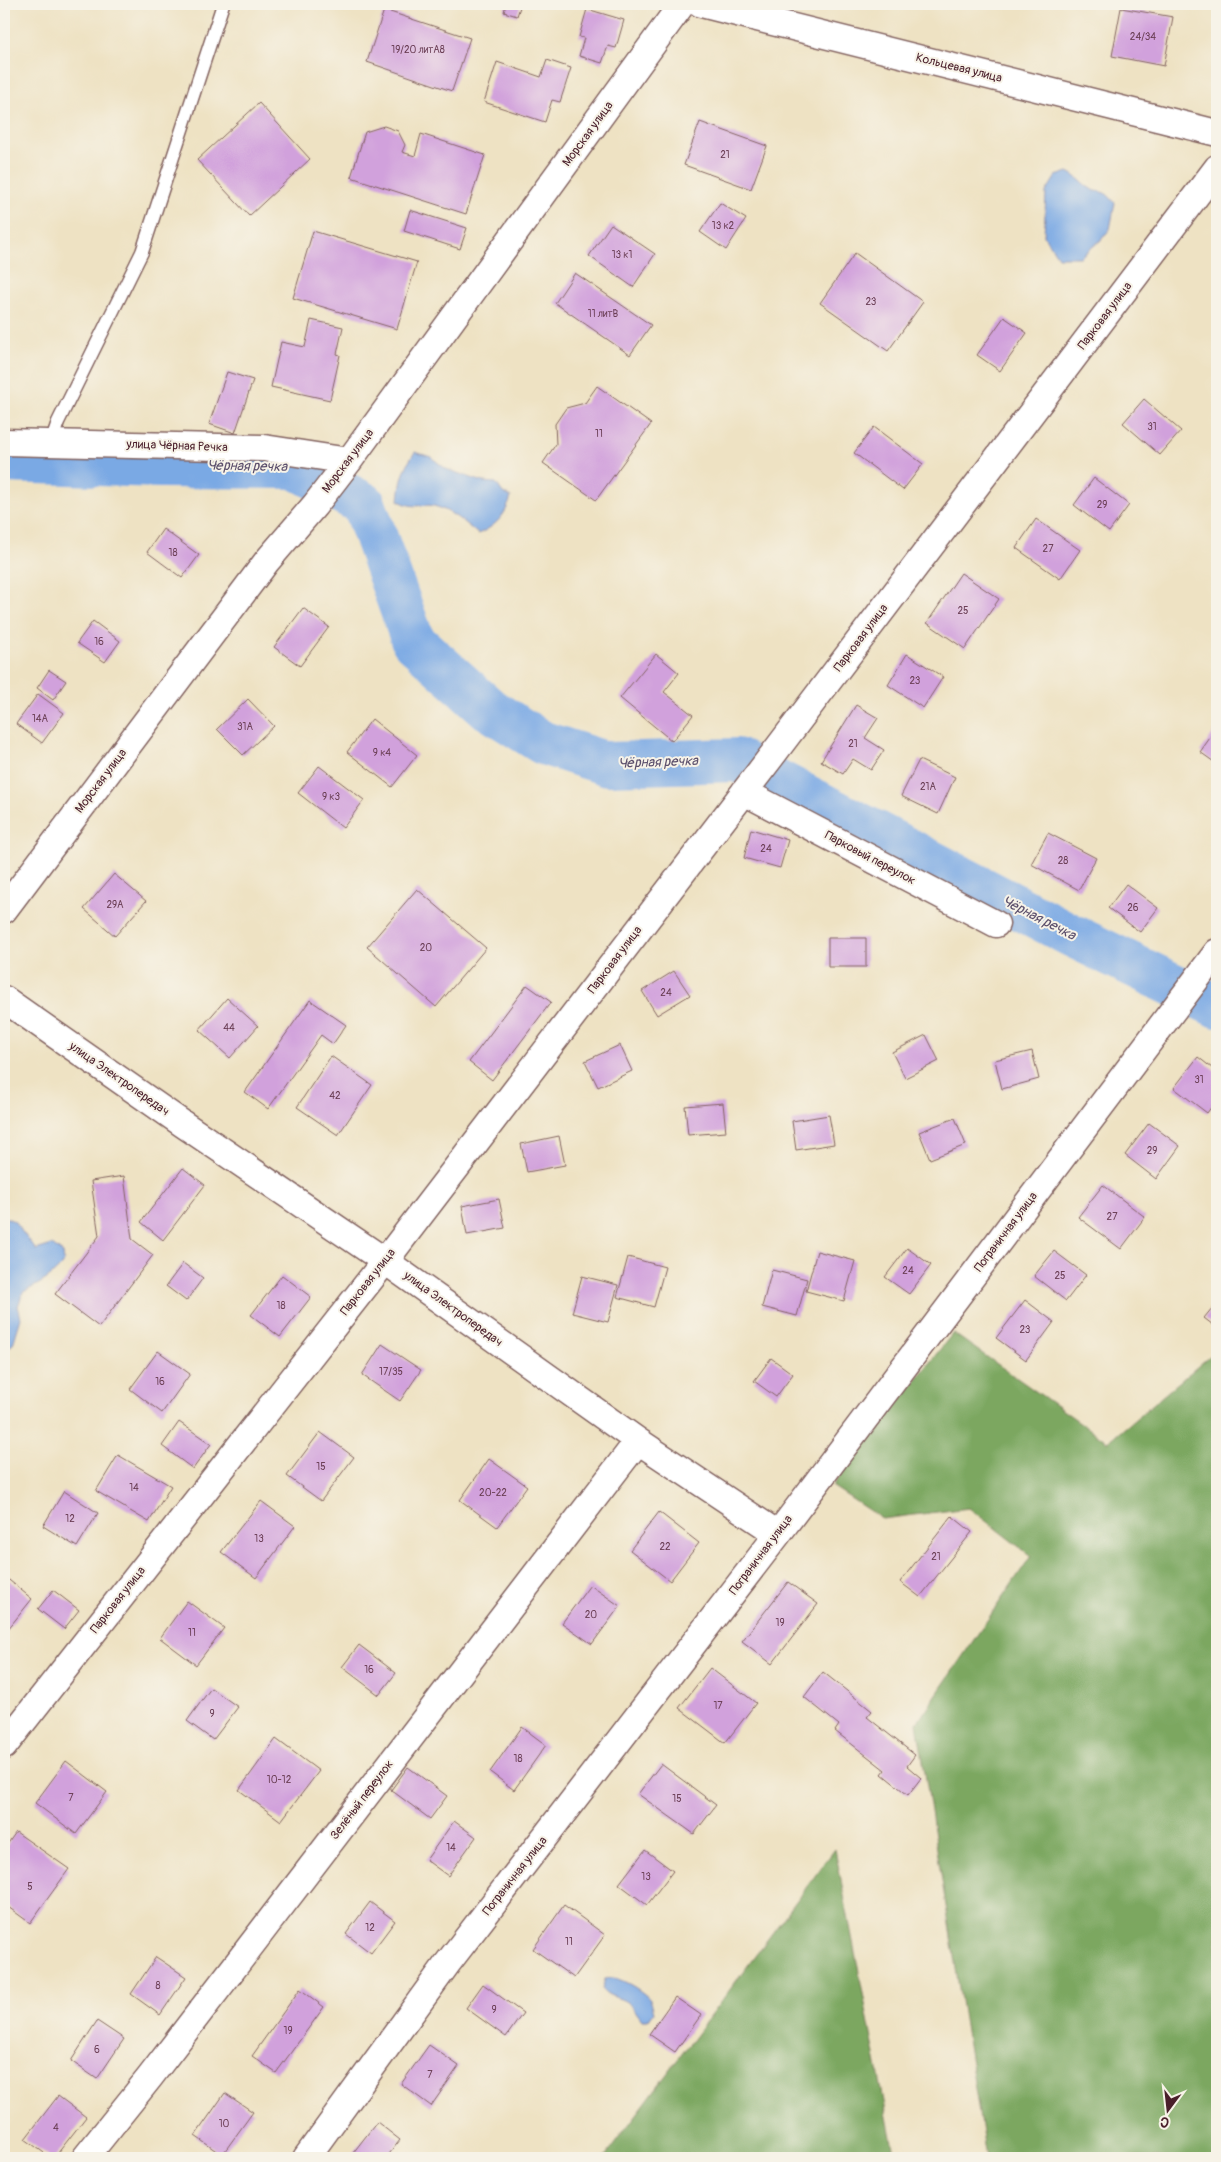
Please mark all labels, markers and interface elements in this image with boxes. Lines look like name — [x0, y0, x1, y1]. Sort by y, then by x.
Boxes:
house number: 24/34 — [1130, 31, 1156, 43]
house number: 19/20 литА8 — [391, 44, 445, 56]
street label: Кольцевая улица — [914, 50, 1004, 86]
street label: Морская улица — [559, 98, 617, 169]
house number: 21 — [720, 149, 730, 161]
house number: 13 к2 — [712, 220, 735, 232]
house number: 13 к1 — [612, 249, 632, 261]
street label: Парковая улица — [1075, 279, 1136, 353]
house number: 23 — [866, 296, 877, 308]
house number: 11 литВ — [588, 308, 619, 320]
house number: 31 — [1147, 421, 1157, 433]
street label: Морская улица — [319, 426, 377, 496]
house number: 11 — [595, 428, 603, 440]
street label: улица Чёрная Речка — [125, 437, 228, 455]
water label: Чёрная речка — [207, 457, 289, 475]
house number: 29 — [1097, 499, 1107, 511]
house number: 27 — [1043, 543, 1054, 555]
house number: 18 — [169, 547, 177, 559]
street label: Парковая улица — [831, 601, 892, 675]
house number: 25 — [957, 605, 969, 617]
house number: 16 — [94, 636, 104, 648]
house number: 23 — [910, 675, 921, 687]
house number: 14А — [32, 713, 49, 725]
house number: 31А — [237, 721, 253, 733]
house number: 21 — [848, 738, 858, 750]
street label: Морская улица — [72, 746, 130, 816]
house number: 9 к4 — [373, 747, 391, 759]
water label: Чёрная речка — [618, 752, 700, 772]
house number: 21А — [920, 781, 937, 793]
house number: 9 к3 — [322, 791, 340, 803]
street label: Парковый переулок — [822, 828, 918, 888]
house number: 24 — [760, 843, 772, 855]
house number: 28 — [1058, 855, 1068, 867]
water label: Чёрная речка — [1000, 892, 1080, 944]
house number: 29А — [106, 899, 124, 911]
house number: 26 — [1127, 902, 1139, 914]
street label: Парковая улица — [585, 923, 646, 997]
house number: 20 — [420, 942, 432, 954]
house number: 24 — [660, 987, 672, 999]
house number: 44 — [223, 1022, 235, 1034]
street label: улица Электропередач — [65, 1038, 172, 1119]
house number: 31 — [1194, 1074, 1204, 1086]
house number: 42 — [329, 1090, 341, 1102]
house number: 29 — [1147, 1145, 1157, 1157]
street label: Пограничная улица — [971, 1189, 1041, 1275]
house number: 27 — [1107, 1211, 1118, 1223]
street label: Парковая улица — [337, 1245, 399, 1318]
house number: 24 — [902, 1265, 914, 1277]
street label: улица Электропередач — [400, 1267, 505, 1350]
house number: 25 — [1054, 1270, 1066, 1282]
house number: 18 — [277, 1300, 285, 1312]
house number: 23 — [1020, 1324, 1031, 1336]
house number: 17/35 — [379, 1366, 403, 1378]
house number: 16 — [155, 1376, 165, 1388]
house number: 15 — [316, 1461, 326, 1473]
house number: 14 — [129, 1482, 139, 1494]
house number: 20-22 — [479, 1487, 507, 1499]
street label: Пограничная улица — [726, 1512, 796, 1598]
house number: 12 — [65, 1513, 75, 1525]
house number: 13 — [254, 1533, 264, 1545]
house number: 22 — [659, 1541, 671, 1553]
house number: 21 — [931, 1551, 941, 1563]
street label: Парковая улица — [87, 1563, 149, 1636]
house number: 20 — [585, 1609, 597, 1621]
house number: 19 — [775, 1617, 785, 1629]
house number: 11 — [188, 1627, 196, 1639]
house number: 16 — [364, 1664, 374, 1676]
house number: 17 — [713, 1700, 723, 1712]
house number: 9 — [209, 1708, 215, 1720]
house number: 18 — [514, 1753, 522, 1765]
street label: Зелёный переулок — [327, 1757, 397, 1843]
house number: 10-12 — [267, 1774, 292, 1786]
house number: 7 — [68, 1792, 74, 1804]
house number: 15 — [672, 1793, 682, 1805]
street label: Пограничная улица — [480, 1833, 551, 1918]
house number: 14 — [446, 1842, 456, 1854]
house number: 13 — [641, 1871, 651, 1883]
house number: 5 — [27, 1881, 33, 1893]
house number: 12 — [365, 1922, 375, 1934]
house number: 11 — [565, 1936, 573, 1948]
house number: 8 — [155, 1980, 161, 1992]
house number: 9 — [491, 2004, 497, 2016]
house number: 19 — [283, 2025, 293, 2037]
house number: 6 — [94, 2044, 100, 2056]
house number: 7 — [427, 2069, 433, 2081]
north arrow — [1144, 2084, 1194, 2134]
text: С — [1158, 2113, 1171, 2131]
house number: 10 — [219, 2118, 230, 2130]
house number: 4 — [53, 2122, 59, 2134]

